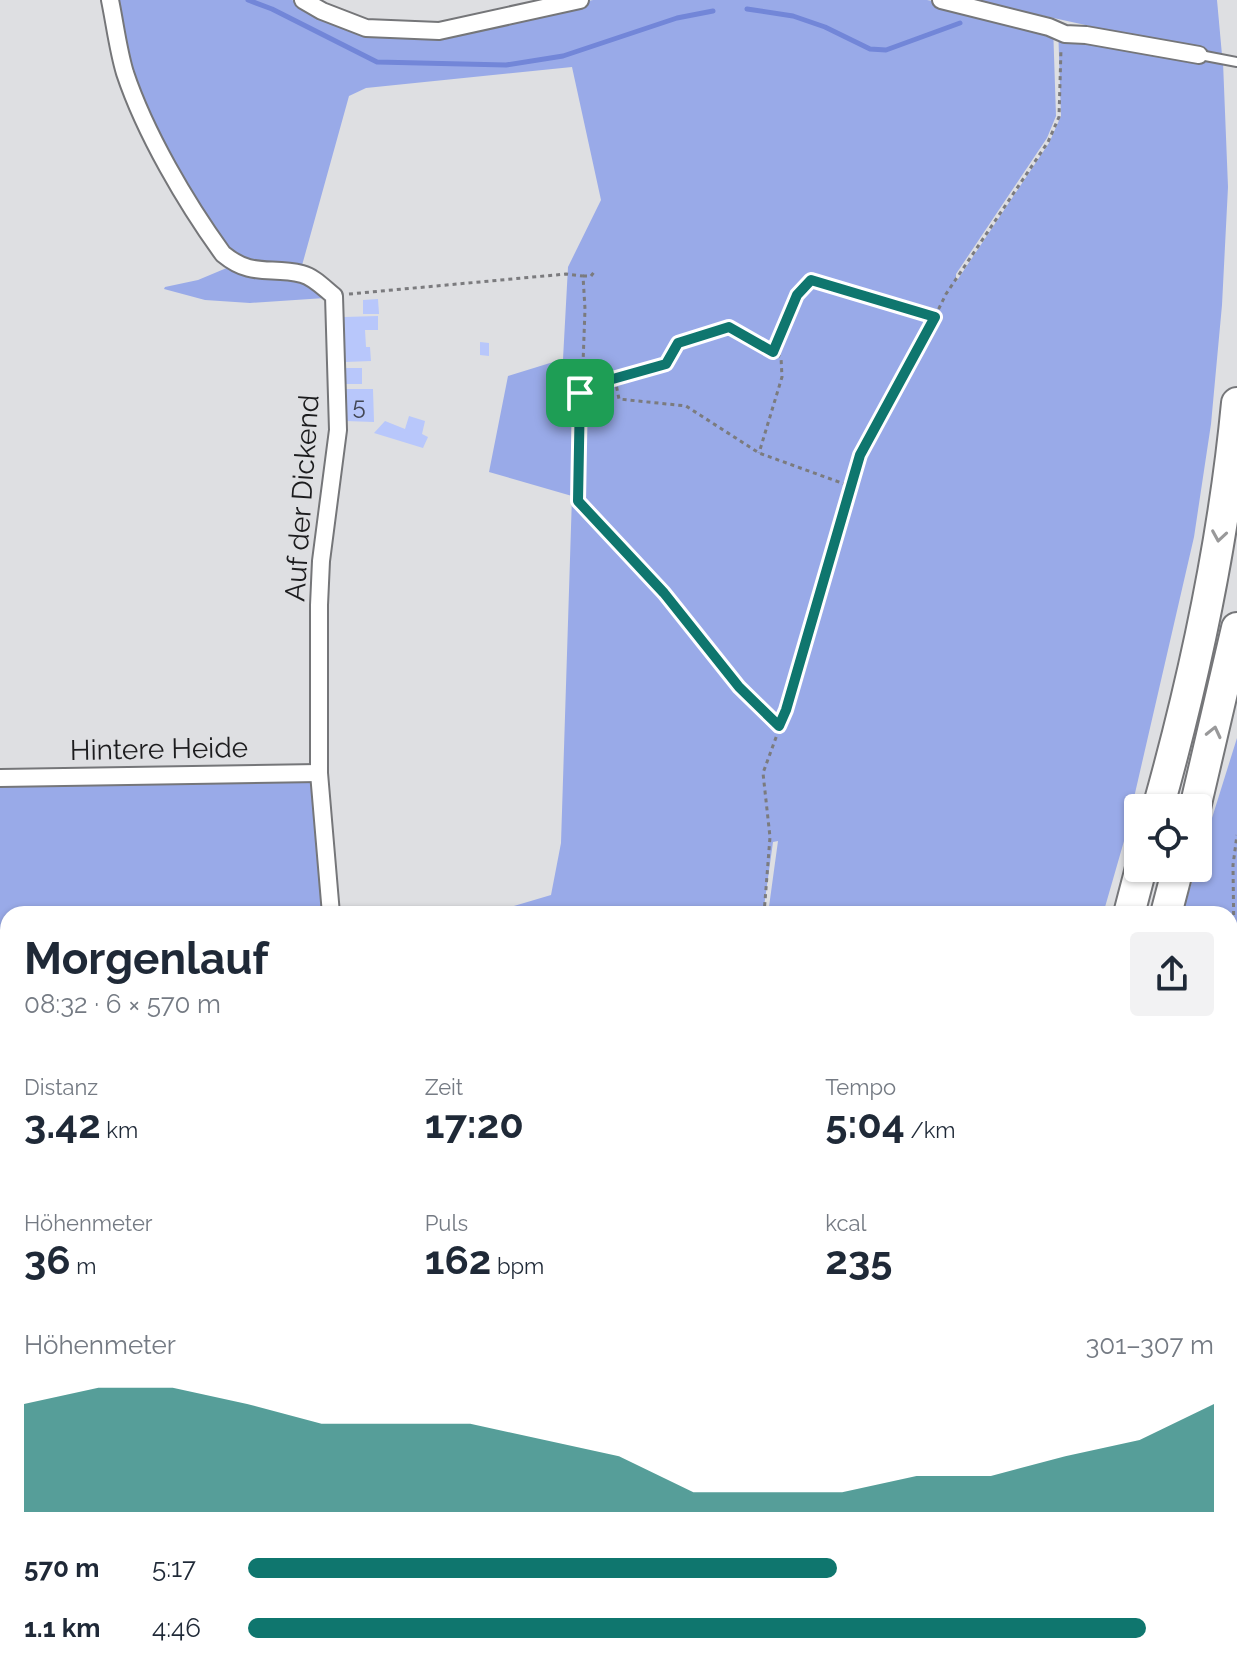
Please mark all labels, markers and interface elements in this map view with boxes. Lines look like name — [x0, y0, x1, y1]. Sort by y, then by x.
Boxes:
pin — [546, 359, 614, 427]
icon: arrive — [558, 371, 602, 415]
house number: 5 — [352, 391, 366, 420]
street label: Auf der Dickend — [278, 394, 326, 602]
one-way arrow — [1211, 529, 1228, 543]
one-way arrow — [1205, 726, 1222, 740]
street label: Hintere Heide — [70, 731, 248, 767]
map controls — [1124, 794, 1212, 882]
button: locate — [1124, 794, 1212, 882]
button: share — [1130, 932, 1214, 1016]
text: Morgenlauf — [24, 933, 269, 984]
text: 08:32 · 6 × 570 m — [24, 989, 221, 1019]
text: Distanz — [24, 1074, 98, 1100]
text: Zeit — [425, 1074, 463, 1100]
text: Tempo — [825, 1074, 896, 1100]
text: 3.42 — [24, 1100, 101, 1147]
text: 17:20 — [425, 1100, 524, 1147]
text: 5:04 — [825, 1100, 905, 1147]
text: km — [101, 1117, 138, 1143]
text: /km — [905, 1117, 956, 1143]
text: Höhenmeter — [24, 1210, 153, 1236]
text: Puls — [425, 1210, 468, 1236]
text: kcal — [825, 1210, 866, 1236]
text: 36 — [24, 1236, 71, 1283]
text: 162 — [425, 1236, 491, 1283]
text: 235 — [825, 1236, 892, 1283]
text: m — [71, 1253, 96, 1279]
text: bpm — [491, 1253, 544, 1279]
text: Höhenmeter — [24, 1330, 176, 1360]
text: 301–307 m — [1085, 1330, 1214, 1360]
text: 570 m — [24, 1553, 99, 1583]
text: 5:17 — [152, 1553, 196, 1583]
text: 1.1 km — [24, 1613, 101, 1643]
text: 4:46 — [152, 1613, 201, 1643]

